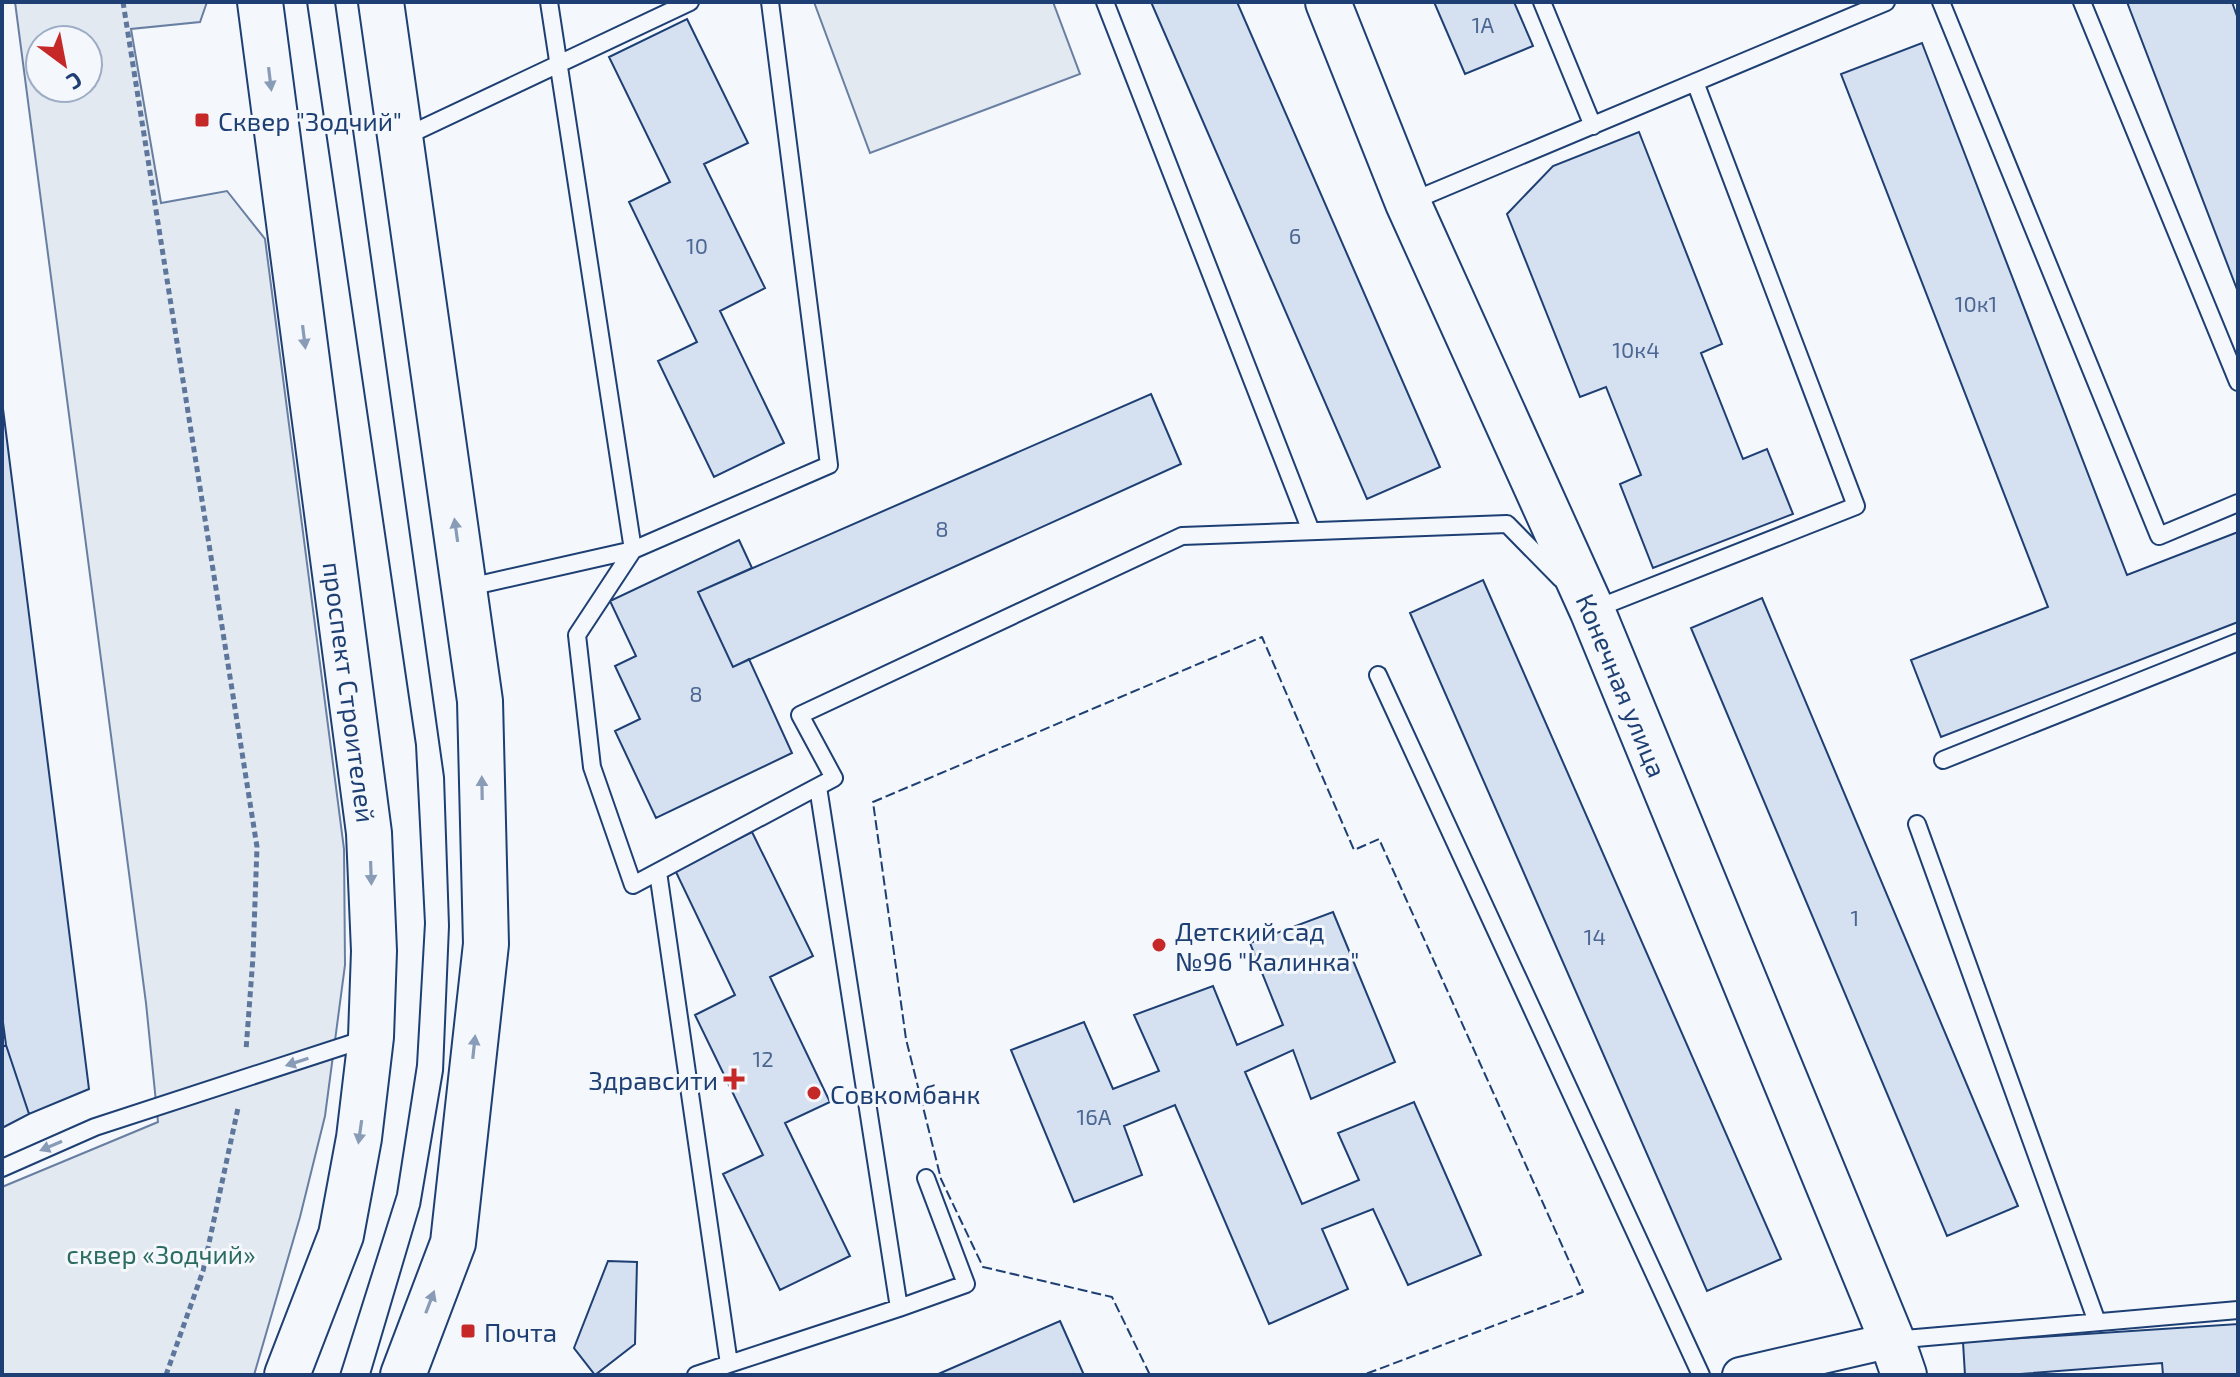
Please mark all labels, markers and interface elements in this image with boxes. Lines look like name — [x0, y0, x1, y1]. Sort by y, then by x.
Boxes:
house number: 1А — [1472, 11, 1495, 37]
north arrow — [24, 24, 104, 104]
text: С — [63, 67, 88, 96]
one-way arrow — [264, 67, 277, 92]
place label: Сквер "Зодчий" — [218, 105, 402, 136]
marker: Сквер "Зодчий" — [193, 111, 211, 129]
house number: 6 — [1289, 222, 1301, 248]
house number: 10 — [686, 232, 708, 258]
house number: 10к1 — [1955, 290, 1997, 316]
one-way arrow — [298, 325, 311, 350]
house number: 10к4 — [1612, 336, 1660, 362]
house number: 8 — [935, 515, 949, 541]
one-way arrow — [449, 517, 462, 542]
street label: проспект Строителей — [318, 560, 383, 824]
street label: Конечная улица — [1571, 588, 1674, 781]
house number: 8 — [689, 680, 703, 706]
one-way arrow — [475, 775, 488, 800]
one-way arrow — [364, 861, 377, 886]
house number: 1 — [1851, 904, 1859, 930]
place label: Детский сад №96 "Калинка" — [1175, 915, 1359, 976]
house number: 14 — [1584, 923, 1606, 949]
marker: Детский сад №96 "Калинка" — [1150, 936, 1168, 954]
one-way arrow — [468, 1035, 481, 1060]
house number: 12 — [752, 1045, 774, 1071]
one-way arrow — [284, 1056, 308, 1068]
place label: Здравсити — [588, 1064, 718, 1095]
marker: Здравсити — [725, 1070, 743, 1088]
place label: Совкомбанк — [830, 1078, 980, 1109]
marker: Совкомбанк — [805, 1084, 823, 1102]
house number: 16А — [1076, 1103, 1112, 1129]
one-way arrow — [353, 1120, 366, 1145]
one-way arrow — [39, 1140, 63, 1153]
park label: сквер «Зодчий» — [66, 1238, 256, 1269]
one-way arrow — [424, 1290, 437, 1314]
place label: Почта — [484, 1316, 557, 1347]
marker: Почта — [459, 1322, 477, 1340]

